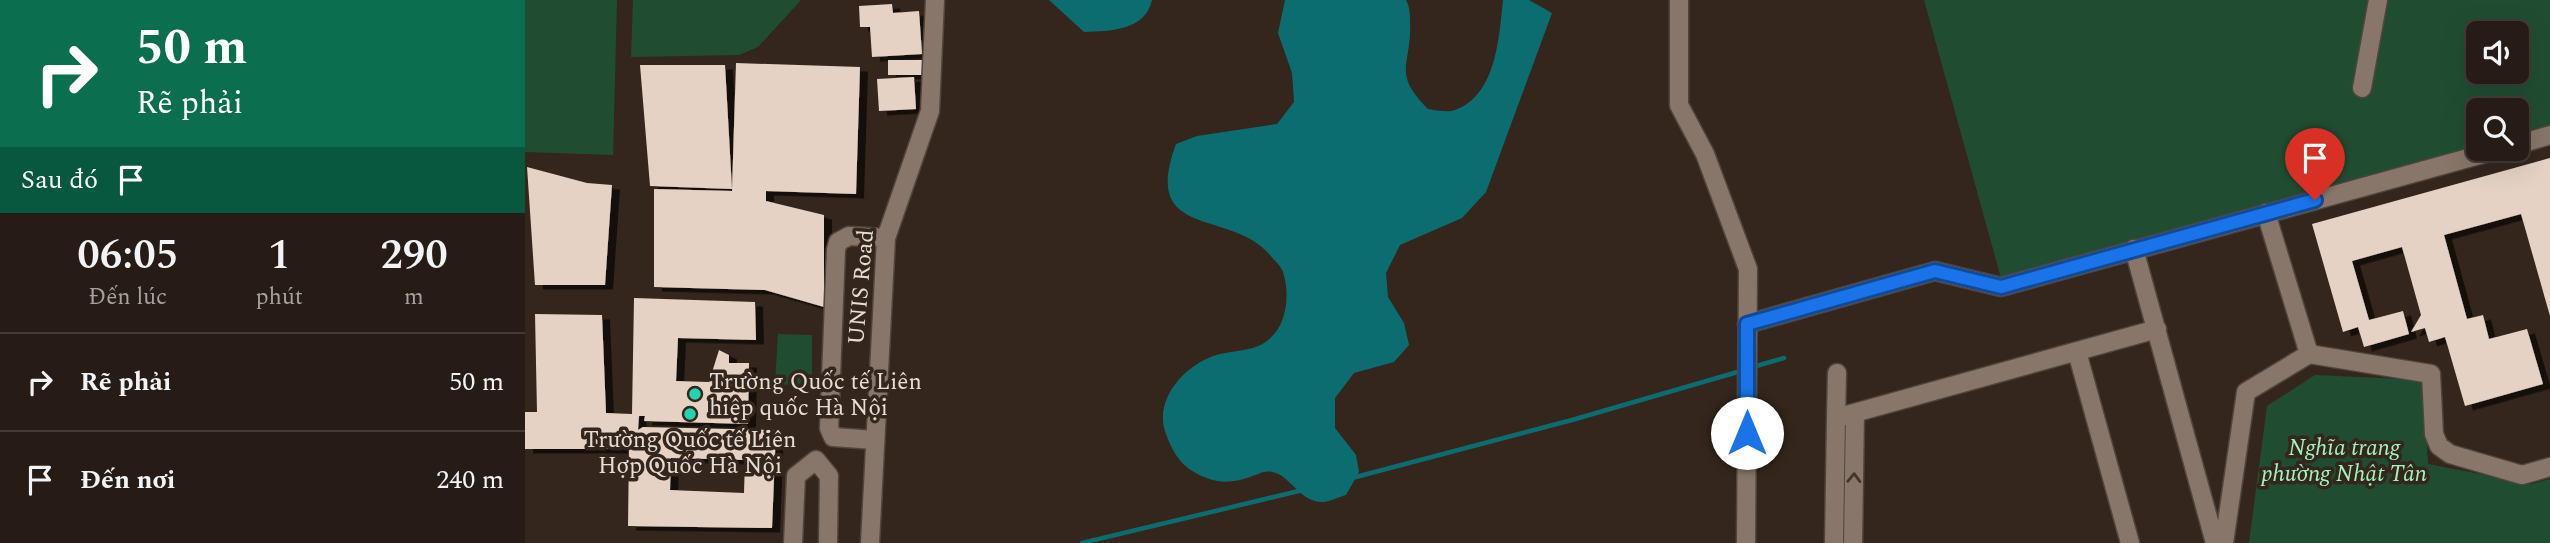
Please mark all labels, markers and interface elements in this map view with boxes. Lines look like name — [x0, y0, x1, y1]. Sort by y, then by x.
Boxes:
text: 50 m — [136, 11, 247, 86]
map controls — [2466, 21, 2529, 161]
button: sound — [2466, 21, 2529, 84]
icon: right — [21, 28, 112, 119]
text: Rẽ phải — [136, 79, 243, 128]
button: search — [2466, 98, 2529, 161]
pin — [2285, 128, 2345, 200]
icon: arrive — [2296, 139, 2334, 177]
text: Sau đó — [21, 160, 98, 200]
icon: arrive — [112, 161, 150, 199]
text: 06:05 — [77, 224, 178, 287]
text: 1 — [268, 224, 290, 287]
text: 290 — [380, 224, 448, 287]
street label: UNIS Road — [839, 228, 884, 346]
text: Đến lúc — [88, 280, 167, 315]
text: phút — [255, 280, 303, 315]
text: m — [404, 280, 424, 315]
text: Rẽ phải — [80, 362, 172, 402]
text: 50 m — [449, 362, 504, 402]
icon: right — [21, 363, 59, 401]
place label: Trường Quốc tế Liên hiệp quốc Hà Nội — [709, 365, 922, 426]
marker: Trường Quốc tế Liên hiệp quốc Hà Nội — [687, 386, 703, 402]
position arrow — [1710, 396, 1784, 470]
marker: Trường Quốc tế Liên Hợp Quốc Hà Nội — [682, 406, 698, 422]
place label: Trường Quốc tế Liên Hợp Quốc Hà Nội — [584, 423, 796, 484]
park label: Nghĩa trang phường Nhật Tân — [2260, 431, 2427, 492]
text: Đến nơi — [80, 460, 175, 500]
text: 240 m — [436, 460, 504, 500]
icon: arrive — [21, 461, 59, 499]
one-way arrow — [1846, 472, 1862, 483]

